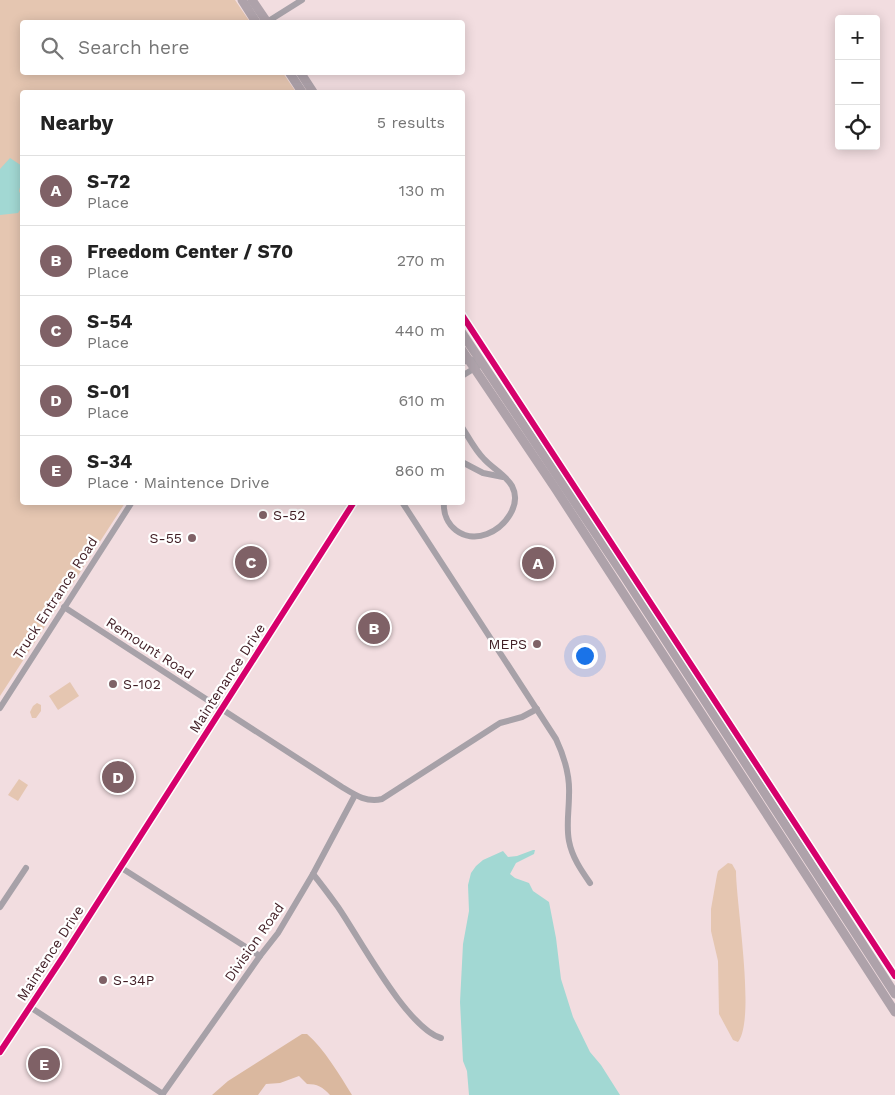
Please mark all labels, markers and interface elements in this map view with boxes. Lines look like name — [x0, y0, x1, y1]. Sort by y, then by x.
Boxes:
map controls — [835, 15, 880, 150]
button: + — [835, 15, 880, 60]
search box — [20, 20, 465, 75]
icon: search — [38, 34, 66, 62]
text: Search here — [78, 36, 189, 59]
button: − — [835, 60, 880, 105]
button: locate — [835, 105, 880, 150]
text: Nearby — [40, 110, 113, 135]
text: 5 results — [377, 113, 445, 132]
text: S-72 — [87, 170, 130, 193]
text: A — [51, 181, 61, 200]
text: 130 m — [399, 181, 445, 200]
text: Place — [87, 193, 129, 212]
text: Freedom Center / S70 — [87, 240, 293, 263]
text: B — [51, 251, 61, 270]
text: 270 m — [397, 251, 445, 270]
text: Place — [87, 263, 129, 282]
text: S-54 — [87, 310, 133, 333]
text: C — [51, 321, 61, 340]
text: 440 m — [395, 321, 445, 340]
text: Place — [87, 333, 129, 352]
text: S-01 — [87, 380, 130, 403]
text: D — [50, 391, 62, 410]
text: 610 m — [398, 391, 445, 410]
text: Place — [87, 403, 129, 422]
text: S-34 — [87, 450, 132, 473]
text: E — [51, 461, 61, 480]
text: 860 m — [395, 461, 445, 480]
text: Place · Maintence Drive — [87, 473, 269, 492]
place label: S-52 — [273, 507, 305, 523]
marker: S-52 — [257, 509, 269, 521]
place label: S-55 — [150, 530, 182, 546]
marker: S-55 — [186, 532, 198, 544]
street label: Truck Entrance Road — [10, 534, 100, 662]
pin: C — [235, 543, 267, 581]
pin: A — [522, 544, 554, 582]
pin: B — [358, 609, 390, 647]
street label: Remount Road — [103, 614, 197, 682]
street label: Maintenance Drive — [186, 620, 268, 736]
place label: MEPS — [489, 636, 527, 652]
marker: MEPS — [531, 638, 543, 650]
your location — [572, 643, 598, 669]
place label: S-102 — [123, 676, 161, 692]
marker: S-102 — [107, 678, 119, 690]
pin: D — [102, 758, 134, 796]
street label: Division Road — [221, 900, 287, 984]
street label: Maintence Drive — [13, 902, 87, 1004]
place label: S-34P — [113, 972, 154, 988]
marker: S-34P — [97, 974, 109, 986]
pin: E — [28, 1045, 60, 1083]

